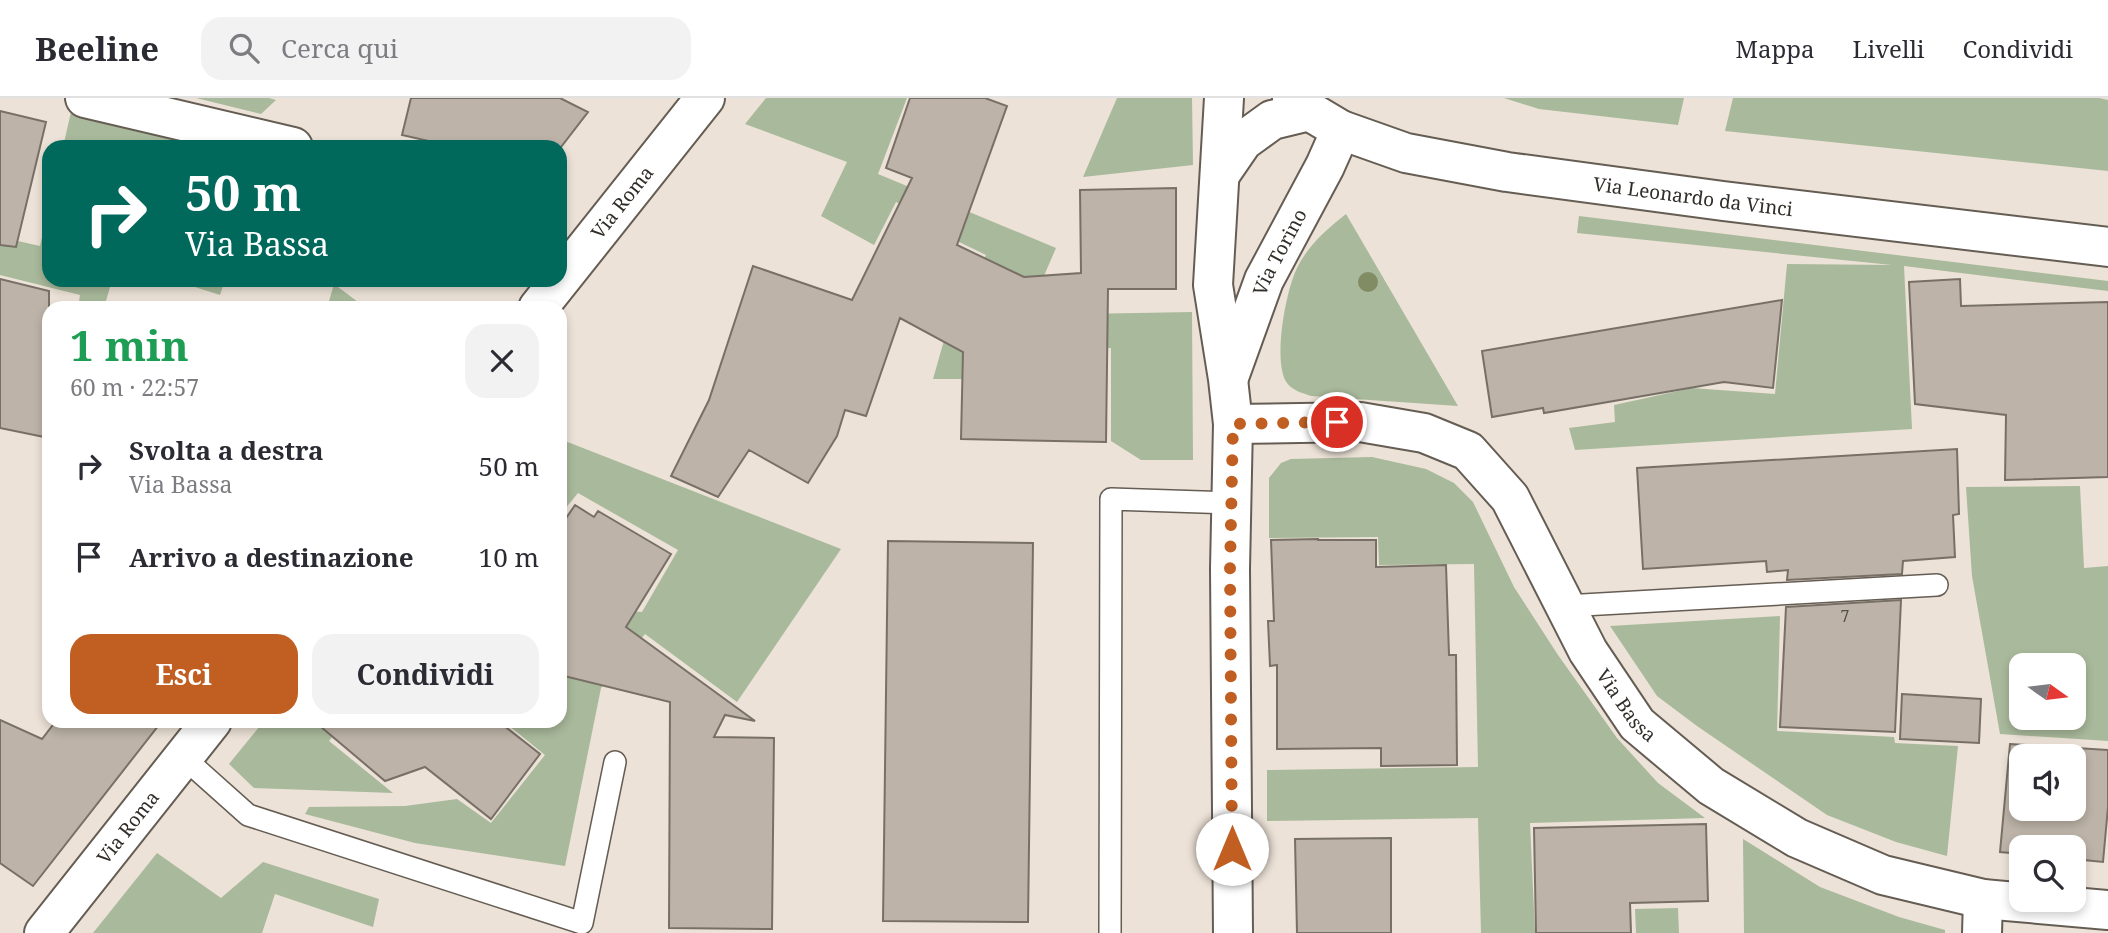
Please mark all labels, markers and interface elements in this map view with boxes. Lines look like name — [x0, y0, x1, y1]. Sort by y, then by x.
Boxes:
search box — [201, 17, 691, 80]
text: Beeline — [35, 26, 159, 71]
icon: search — [225, 29, 263, 67]
text: Cerca qui — [281, 30, 398, 66]
text: Mappa — [1736, 32, 1815, 65]
text: Livelli — [1853, 32, 1925, 65]
text: Condividi — [1963, 32, 2073, 65]
text: 50 m — [185, 159, 301, 225]
street label: Via Roma — [585, 160, 659, 244]
icon: right — [70, 168, 161, 259]
street label: Via Leonardo da Vinci — [1592, 171, 1794, 222]
street label: Via Torino — [1247, 204, 1313, 299]
text: Via Bassa — [185, 222, 329, 265]
text: 1 min — [70, 316, 189, 373]
button: close — [465, 324, 539, 398]
text: 60 m · 22:57 — [70, 371, 199, 403]
pin — [1307, 392, 1367, 452]
icon: arrive — [1318, 403, 1356, 441]
text: Svolta a destra — [129, 432, 324, 468]
icon: right — [70, 447, 108, 485]
text: 50 m — [479, 448, 539, 484]
text: Via Bassa — [129, 468, 233, 500]
icon: arrive — [70, 538, 108, 576]
text: Arrivo a destinazione — [129, 539, 414, 575]
text: 10 m — [479, 539, 539, 575]
house number: 7 — [1841, 605, 1850, 627]
button: Esci — [70, 634, 298, 714]
button: Condividi — [312, 634, 539, 714]
north arrow — [2009, 653, 2086, 730]
map controls — [2009, 653, 2086, 912]
street label: Via Bassa — [1591, 664, 1662, 748]
button: sound — [2009, 744, 2086, 821]
street label: Via Roma — [91, 785, 165, 869]
position arrow — [1195, 812, 1269, 886]
button: search — [2009, 835, 2086, 912]

